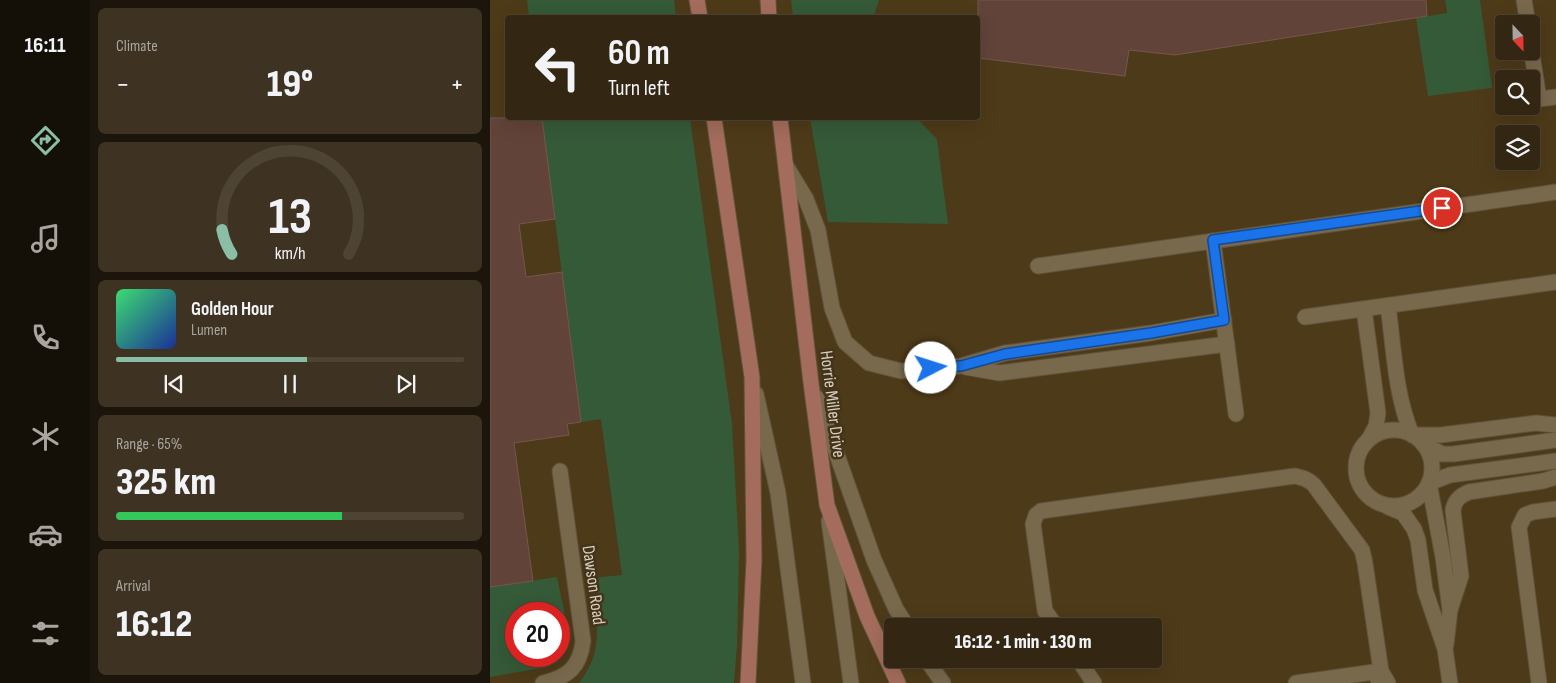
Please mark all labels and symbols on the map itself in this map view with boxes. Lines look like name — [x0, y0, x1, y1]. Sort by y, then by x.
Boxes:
north arrow — [1495, 15, 1540, 60]
pin — [1421, 187, 1463, 229]
position arrow — [904, 341, 956, 393]
street label: Horrie Miller Drive — [816, 349, 849, 459]
street label: Dawson Road — [578, 544, 609, 626]
speed limit sign: 20 — [505, 602, 570, 667]

